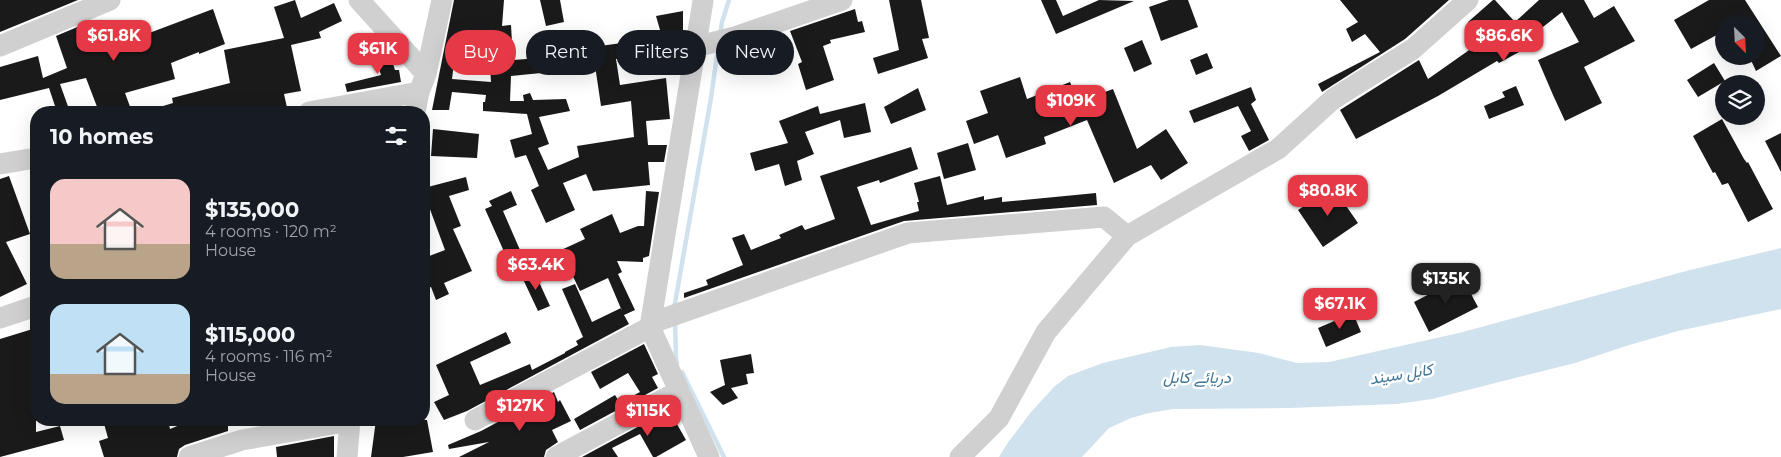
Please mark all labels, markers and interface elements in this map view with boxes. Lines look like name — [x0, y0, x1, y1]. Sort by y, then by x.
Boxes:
north arrow — [1715, 15, 1765, 65]
map controls — [1715, 15, 1765, 125]
pin: $61.8K — [73, 20, 155, 62]
pin: $86.6K — [1463, 20, 1545, 62]
text: $61.8K — [87, 26, 141, 45]
text: $86.6K — [1475, 26, 1533, 45]
chip: Buy — [445, 30, 516, 75]
chip: Rent — [526, 30, 606, 75]
chip: Filters — [616, 30, 706, 75]
chip: New — [716, 30, 794, 75]
pin: $61K — [348, 32, 408, 75]
text: $61K — [359, 39, 397, 58]
button: layers — [1715, 75, 1765, 125]
pin: $109K — [1036, 84, 1106, 127]
text: $109K — [1046, 91, 1096, 110]
icon: filters — [382, 122, 410, 150]
text: 10 homes — [50, 124, 153, 149]
pin: $80.8K — [1287, 174, 1369, 217]
text: $80.8K — [1299, 181, 1357, 200]
text: $135,000 — [205, 197, 299, 222]
icon: home — [90, 199, 150, 259]
text: 4 rooms · 120 m² — [205, 222, 337, 241]
text: House — [205, 241, 256, 260]
pin: $63.4K — [495, 248, 577, 291]
text: $63.4K — [508, 255, 564, 274]
pin: $135K — [1411, 262, 1481, 305]
text: $135K — [1423, 269, 1470, 288]
pin: $67.1K — [1299, 288, 1381, 330]
text: $67.1K — [1314, 294, 1366, 313]
text: $115,000 — [205, 322, 295, 347]
icon: home — [90, 324, 150, 384]
text: 4 rooms · 116 m² — [205, 347, 333, 366]
water label: کابل سيند — [1368, 359, 1437, 388]
text: House — [205, 366, 256, 385]
water label: دریائے کابل — [1163, 368, 1231, 388]
pin: $127K — [485, 390, 555, 432]
pin: $115K — [613, 394, 683, 437]
text: $127K — [496, 396, 544, 415]
text: $115K — [626, 401, 670, 420]

